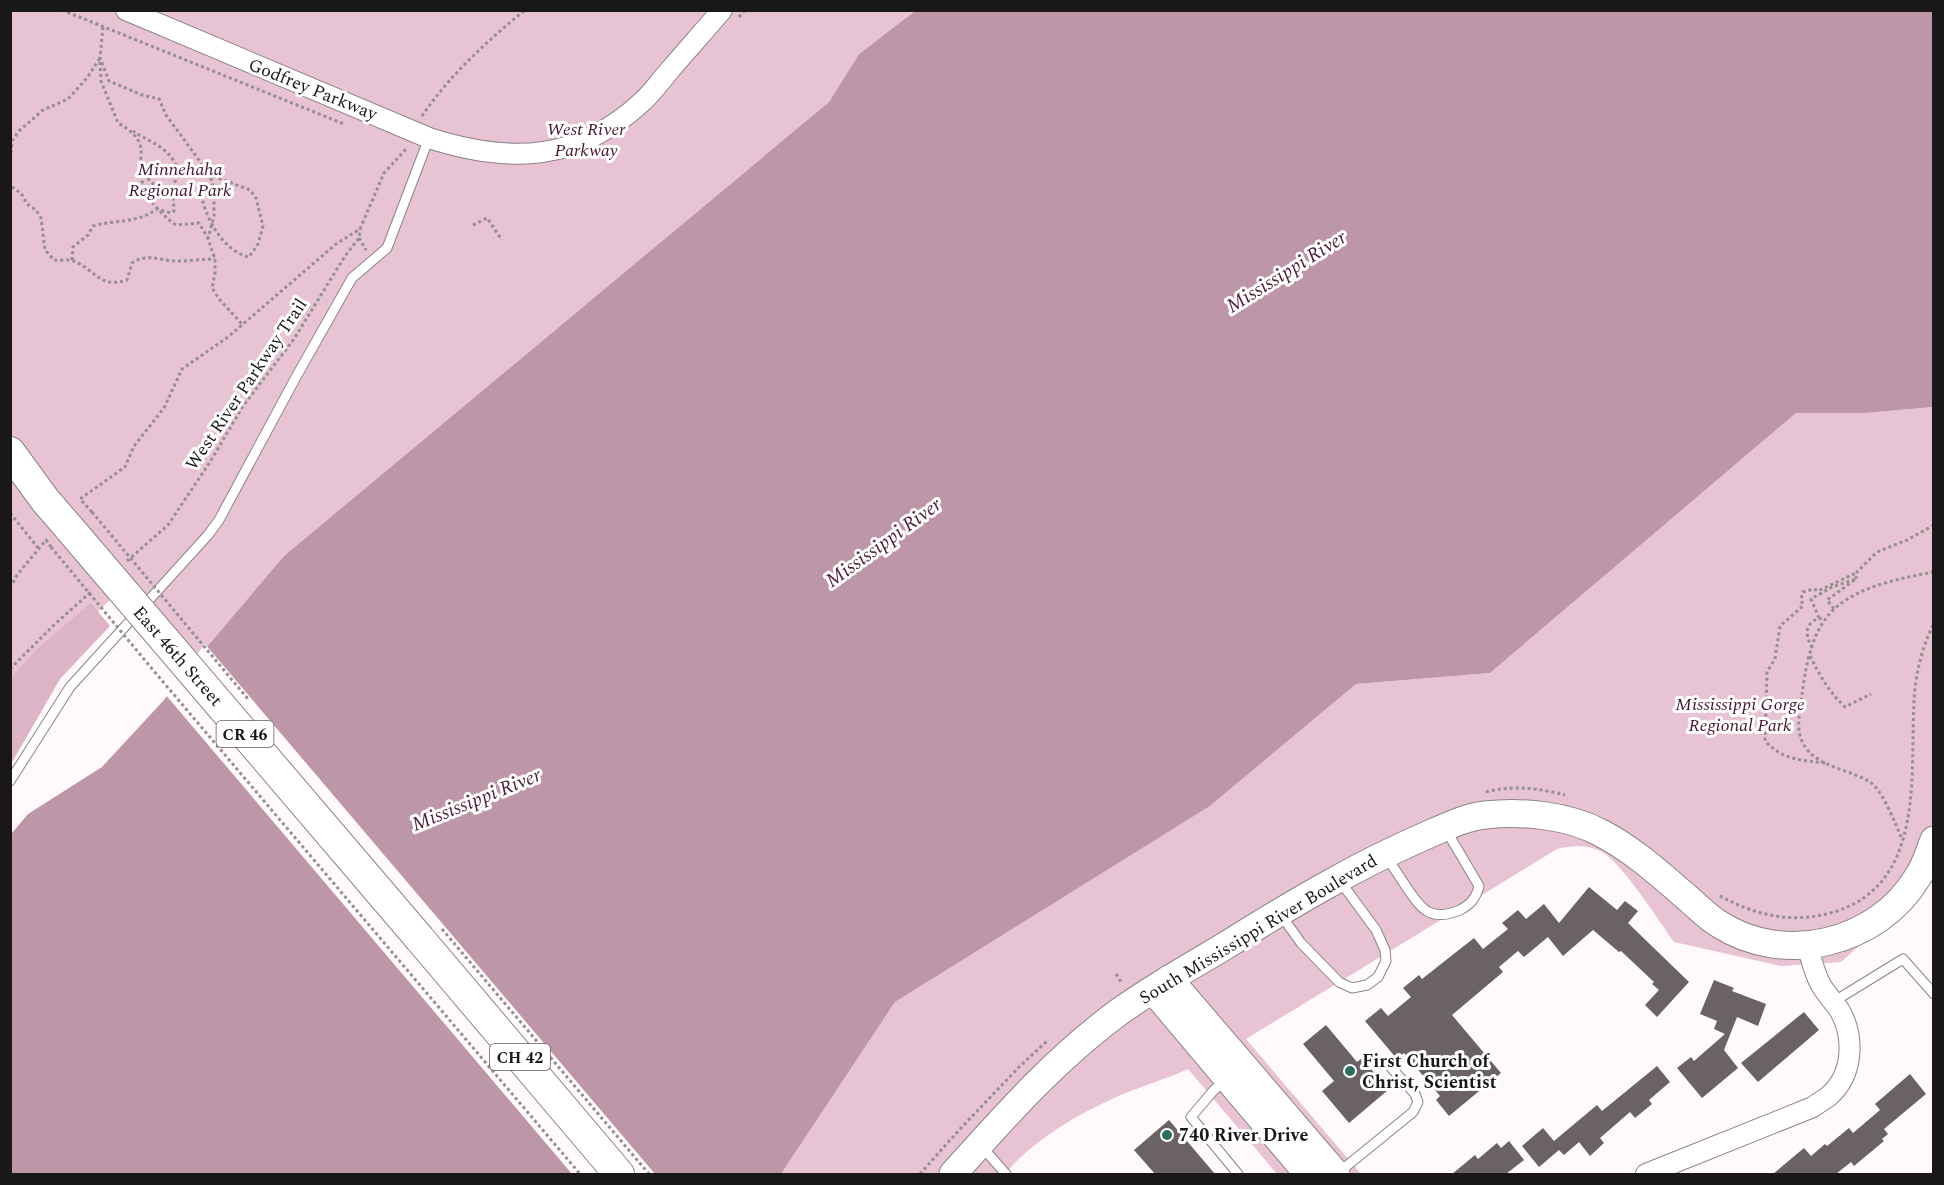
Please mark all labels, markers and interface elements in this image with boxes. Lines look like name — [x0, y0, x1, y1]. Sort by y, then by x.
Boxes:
street label: Godfrey Parkway — [244, 51, 383, 128]
park label: West River Parkway — [547, 116, 626, 164]
park label: Minnehaha Regional Park — [129, 156, 232, 204]
water label: Mississippi River — [1220, 222, 1354, 321]
street label: West River Parkway Trail — [179, 293, 314, 476]
water label: Mississippi River — [819, 490, 949, 595]
street label: East 46th Street — [126, 600, 229, 713]
park label: Mississippi Gorge Regional Park — [1675, 691, 1805, 739]
road number: CR 46 — [216, 721, 274, 747]
water label: Mississippi River — [407, 760, 547, 840]
street label: South Mississippi River Boulevard — [1134, 847, 1382, 1011]
road number: CH 42 — [490, 1044, 550, 1070]
place label: First Church of Christ, Scientist — [1362, 1048, 1497, 1096]
marker: First Church of Christ, Scientist — [1343, 1064, 1357, 1078]
place label: 740 River Drive — [1179, 1122, 1308, 1149]
marker: 740 River Drive — [1160, 1128, 1174, 1142]

